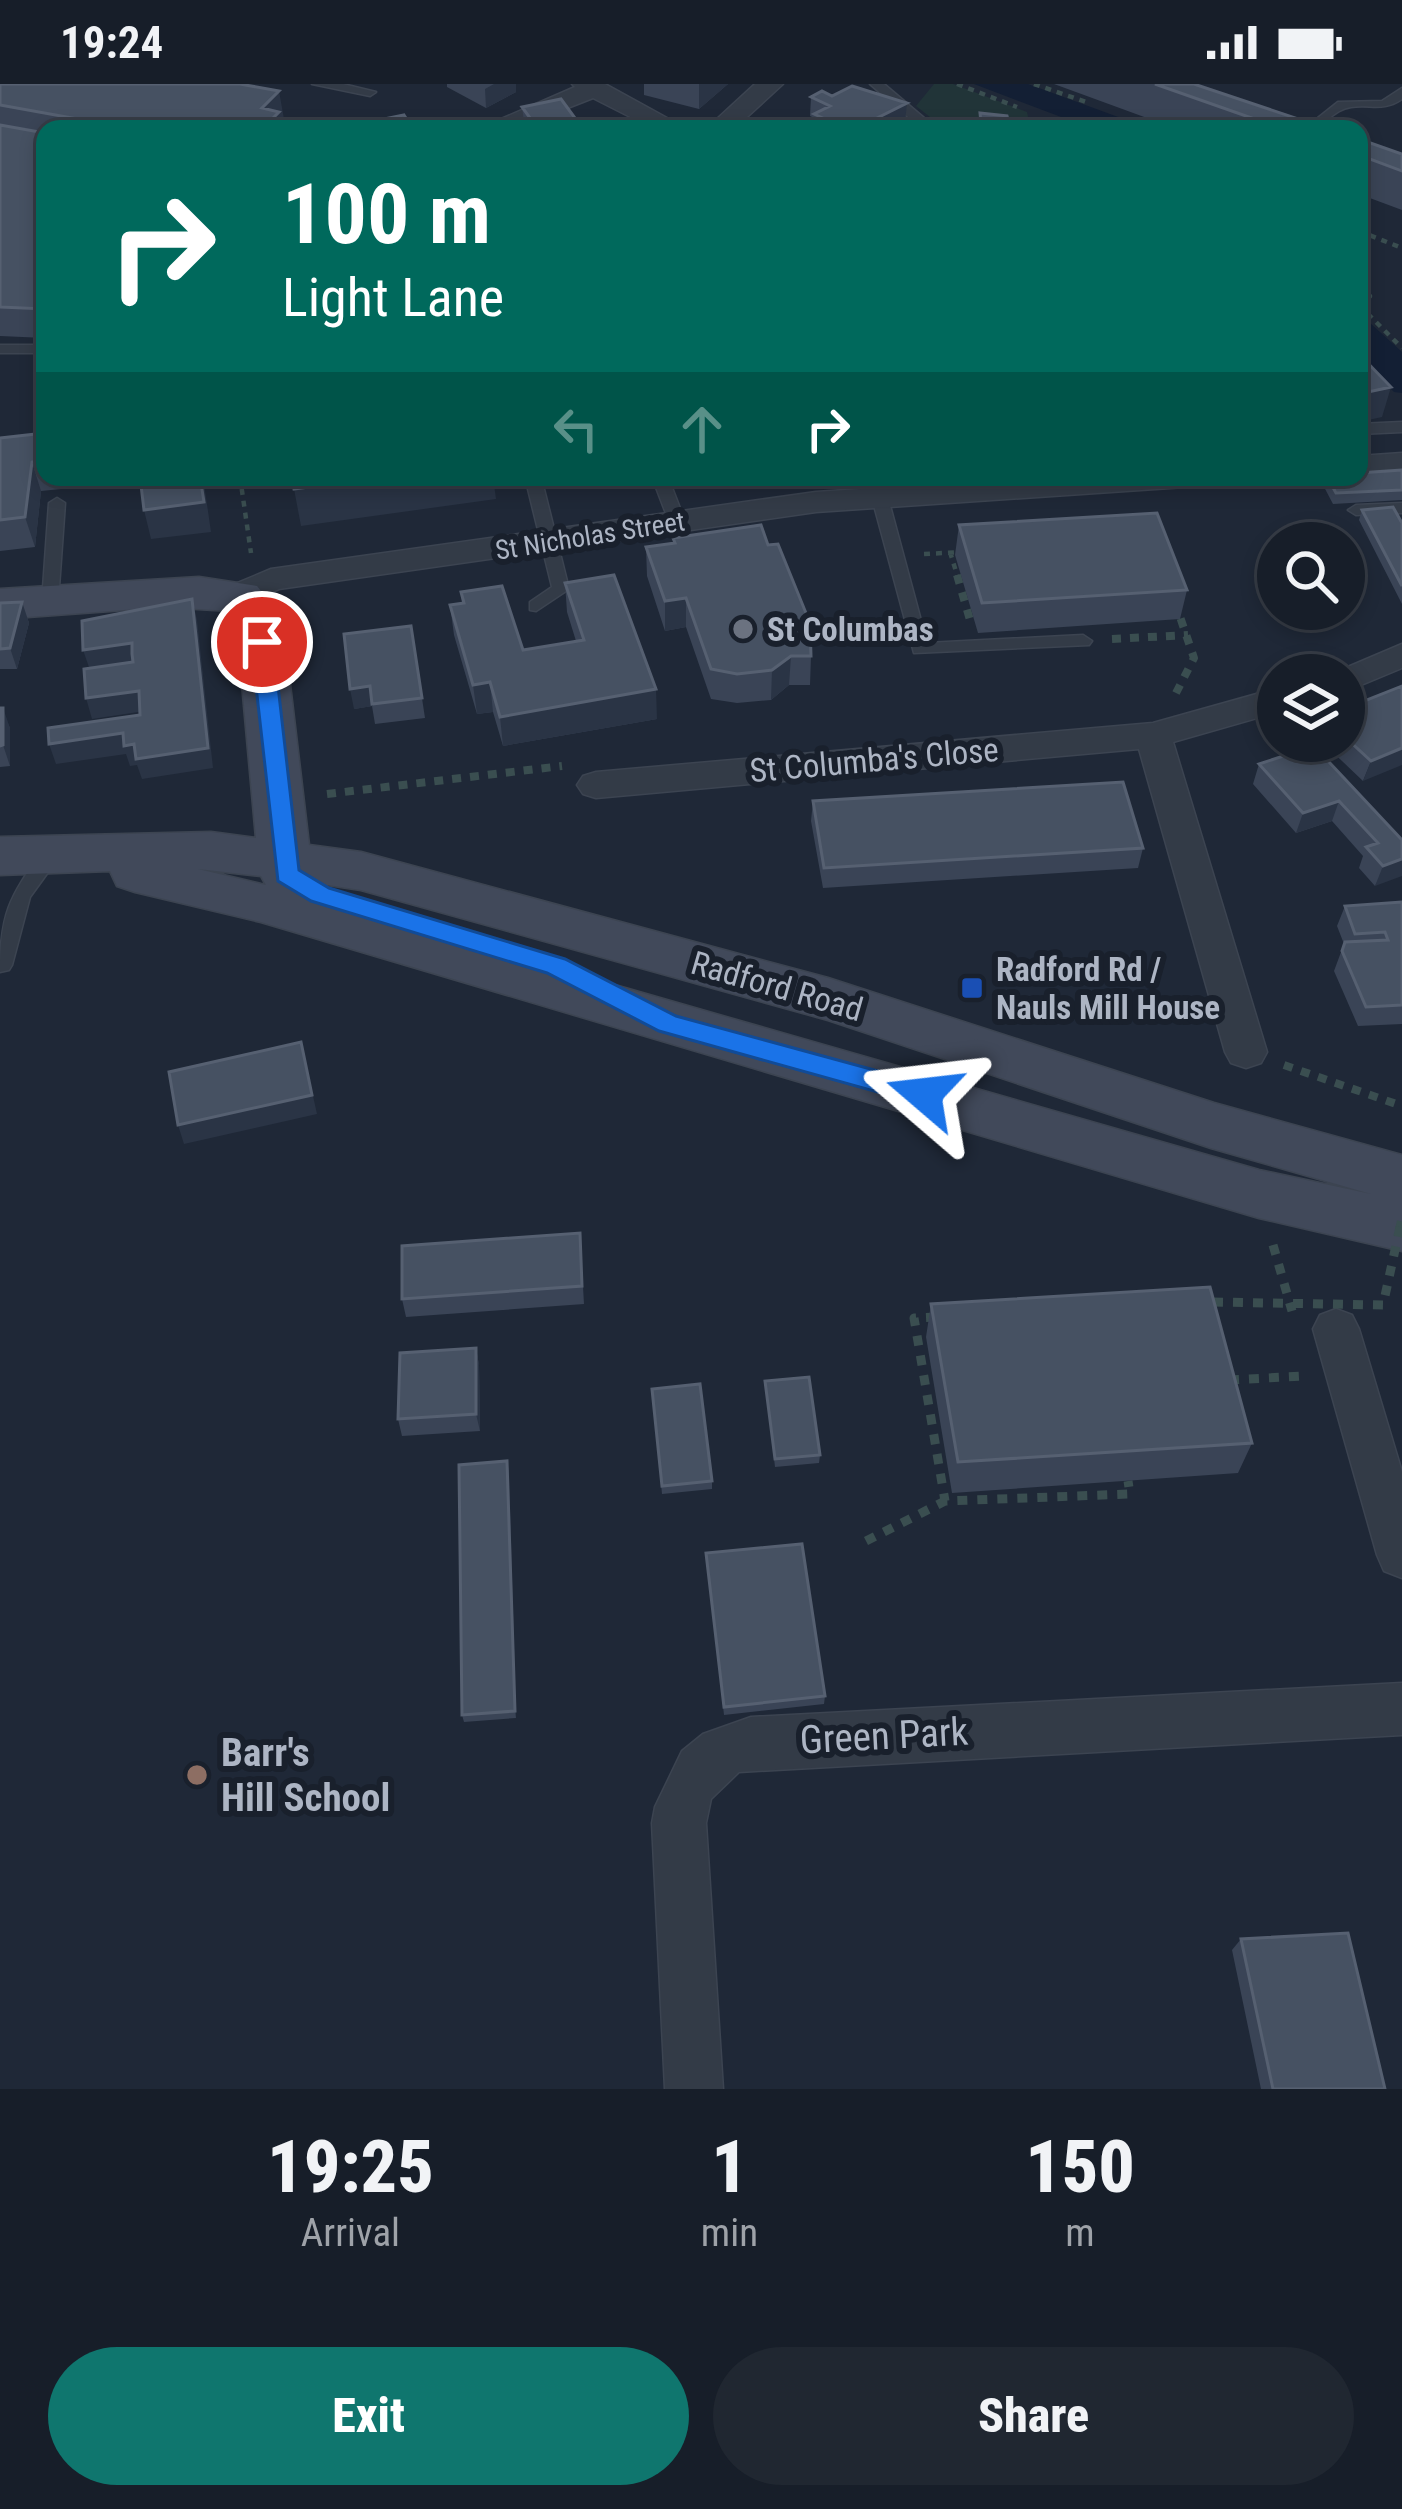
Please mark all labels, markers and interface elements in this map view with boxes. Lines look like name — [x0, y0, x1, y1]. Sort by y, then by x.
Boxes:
text: 19:24 — [60, 16, 163, 69]
text: 100 m — [282, 165, 491, 264]
icon: right — [84, 168, 240, 324]
text: Light Lane — [282, 266, 504, 329]
icon: left — [543, 396, 609, 462]
icon: ahead — [669, 396, 735, 462]
icon: right — [795, 396, 861, 462]
street label: St Nicholas Street — [493, 505, 687, 567]
map controls — [1257, 522, 1365, 762]
button: search — [1257, 522, 1365, 630]
pin — [211, 591, 313, 693]
icon: arrive — [229, 609, 295, 675]
place label: St Columbas — [767, 610, 934, 649]
marker: St Columbas — [730, 616, 756, 642]
button: layers — [1257, 654, 1365, 762]
street label: St Columba's Close — [748, 730, 1000, 790]
street label: Radford Road — [687, 943, 867, 1029]
place label: Radford Rd / Nauls Mill House — [996, 950, 1220, 1027]
marker: Radford Rd / Nauls Mill House — [959, 975, 985, 1001]
position arrow — [861, 1031, 987, 1157]
street label: Green Park — [799, 1709, 970, 1763]
place label: Barr's Hill School — [221, 1730, 390, 1821]
marker: Barr's Hill School — [184, 1762, 210, 1788]
text: 19:25 — [267, 2125, 434, 2210]
text: 1 — [711, 2125, 748, 2210]
text: 150 — [1025, 2125, 1135, 2210]
text: Arrival — [301, 2210, 400, 2256]
text: min — [701, 2210, 758, 2256]
text: m — [1065, 2210, 1095, 2256]
button: Exit — [48, 2347, 689, 2485]
button: Share — [713, 2347, 1354, 2485]

